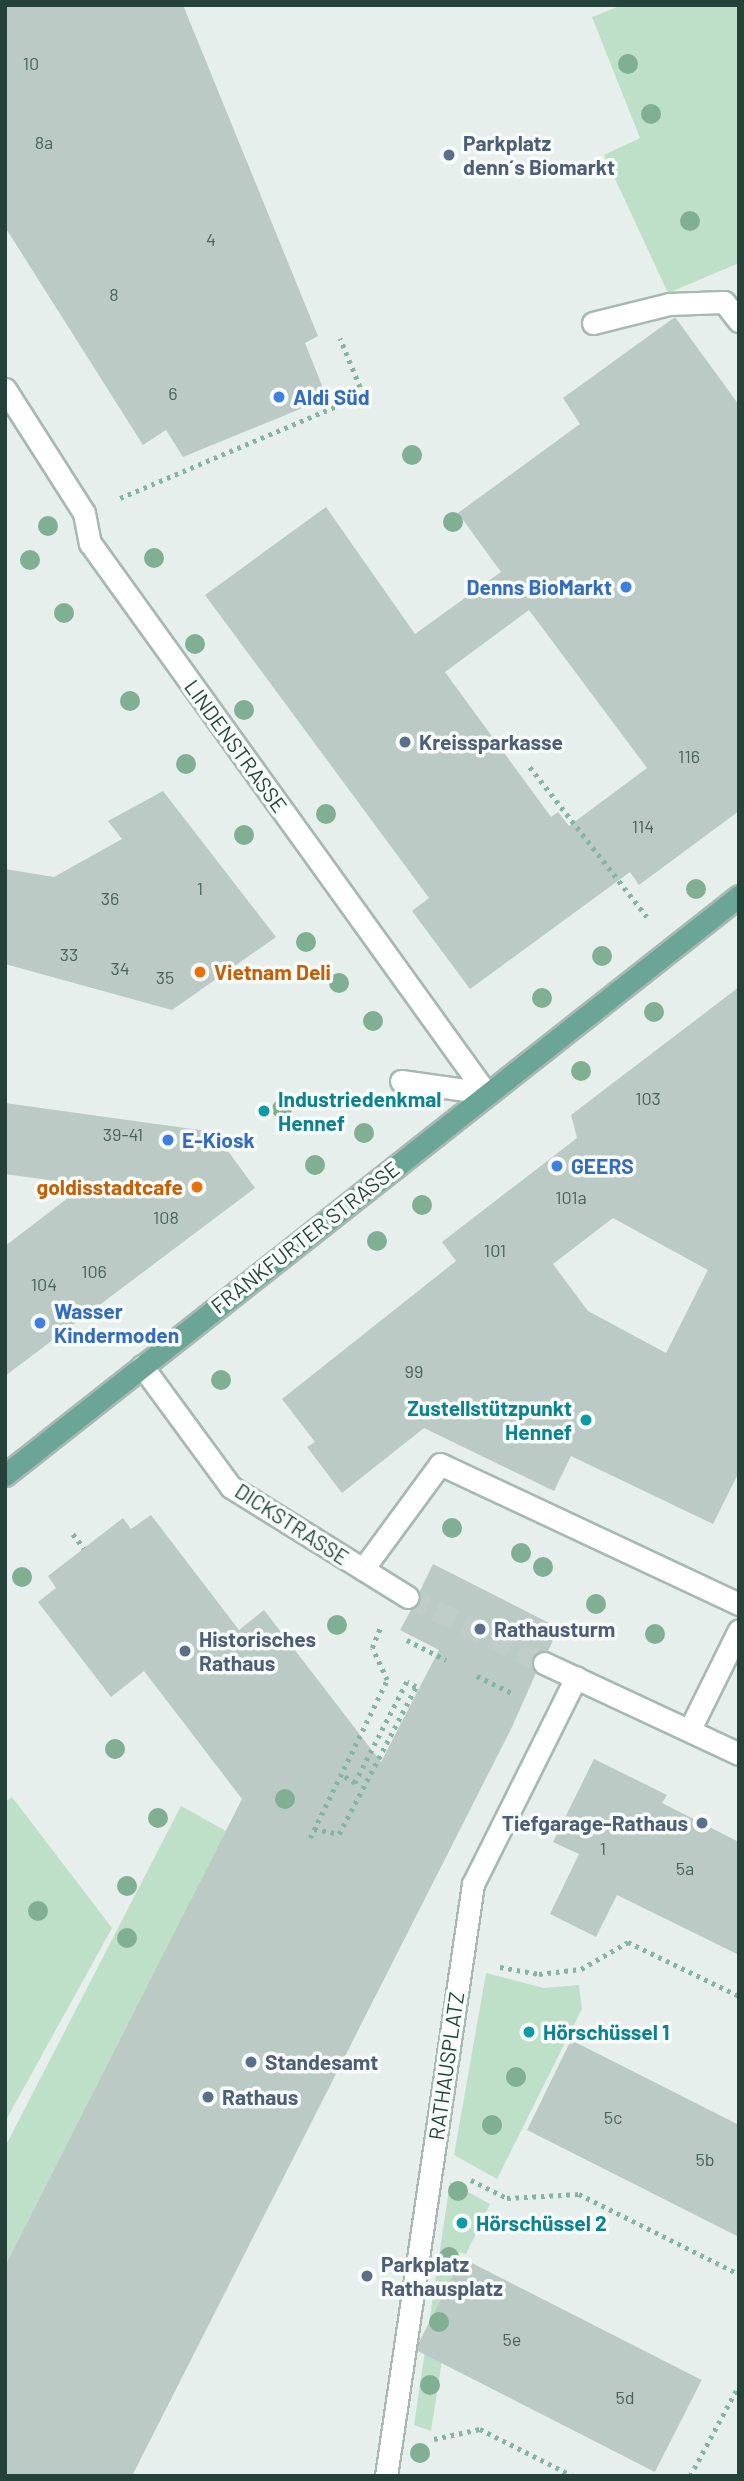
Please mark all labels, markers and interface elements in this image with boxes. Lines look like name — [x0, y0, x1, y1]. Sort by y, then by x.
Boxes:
house number: 10 — [23, 52, 39, 74]
place label: Parkplatz denn´s Biomarkt — [463, 130, 615, 180]
house number: 8a — [35, 131, 53, 153]
marker: Parkplatz denn´s Biomarkt — [441, 147, 457, 163]
house number: 4 — [206, 228, 216, 250]
house number: 8 — [109, 283, 119, 305]
house number: 6 — [168, 382, 178, 404]
place label: Aldi Süd — [293, 384, 370, 410]
marker: Aldi Süd — [271, 389, 287, 405]
place label: Denns BioMarkt — [466, 574, 612, 600]
marker: Denns BioMarkt — [618, 579, 634, 595]
street label: LINDENSTRASSE — [179, 675, 293, 817]
place label: Kreissparkasse — [419, 729, 563, 755]
marker: Kreissparkasse — [397, 734, 413, 750]
house number: 116 — [678, 745, 700, 767]
house number: 114 — [632, 815, 654, 837]
house number: 1 — [197, 877, 203, 899]
house number: 36 — [101, 887, 119, 909]
house number: 33 — [60, 943, 78, 965]
house number: 34 — [110, 957, 130, 979]
place label: Vietnam Deli — [214, 959, 331, 985]
marker: Vietnam Deli — [192, 964, 208, 980]
house number: 35 — [156, 966, 174, 988]
place label: Industriedenkmal Hennef — [278, 1086, 441, 1136]
house number: 103 — [635, 1087, 661, 1109]
marker: Industriedenkmal Hennef — [256, 1103, 272, 1119]
house number: 39-41 — [103, 1123, 143, 1145]
place label: E-Kiosk — [182, 1127, 255, 1153]
marker: E-Kiosk — [160, 1132, 176, 1148]
place label: GEERS — [571, 1153, 634, 1179]
street label: FRANKFURTER STRASSE — [206, 1156, 404, 1318]
marker: GEERS — [549, 1158, 565, 1174]
place label: goldisstadtcafe — [36, 1174, 183, 1200]
marker: goldisstadtcafe — [189, 1179, 205, 1195]
house number: 101a — [555, 1186, 587, 1208]
house number: 108 — [153, 1206, 179, 1228]
house number: 101 — [484, 1239, 506, 1261]
house number: 106 — [81, 1260, 107, 1282]
house number: 104 — [31, 1273, 57, 1295]
place label: Wasser Kindermoden — [54, 1298, 179, 1348]
marker: Wasser Kindermoden — [32, 1315, 48, 1331]
house number: 99 — [405, 1360, 423, 1382]
place label: Zustellstützpunkt Hennef — [407, 1395, 572, 1445]
marker: Zustellstützpunkt Hennef — [578, 1412, 594, 1428]
street label: DICKSTRASSE — [230, 1478, 354, 1570]
place label: Rathausturm — [494, 1616, 615, 1642]
marker: Rathausturm — [472, 1621, 488, 1637]
place label: Historisches Rathaus — [199, 1626, 316, 1676]
marker: Historisches Rathaus — [177, 1643, 193, 1659]
place label: Tiefgarage-Rathaus — [502, 1810, 688, 1836]
marker: Tiefgarage-Rathaus — [694, 1815, 710, 1831]
house number: 1 — [600, 1837, 606, 1859]
house number: 5a — [676, 1857, 694, 1879]
street label: RATHAUSPLATZ — [423, 1990, 469, 2142]
place label: Hörschüssel 1 — [543, 2019, 670, 2045]
marker: Hörschüssel 1 — [521, 2024, 537, 2040]
place label: Standesamt — [265, 2049, 378, 2075]
marker: Standesamt — [243, 2054, 259, 2070]
place label: Rathaus — [222, 2084, 298, 2110]
marker: Rathaus — [200, 2089, 216, 2105]
house number: 5c — [604, 2106, 622, 2128]
house number: 5b — [695, 2148, 715, 2170]
place label: Hörschüssel 2 — [476, 2210, 607, 2236]
marker: Hörschüssel 2 — [454, 2215, 470, 2231]
place label: Parkplatz Rathausplatz — [381, 2251, 503, 2301]
marker: Parkplatz Rathausplatz — [359, 2268, 375, 2284]
house number: 5e — [503, 2328, 521, 2350]
house number: 5d — [615, 2386, 635, 2408]

